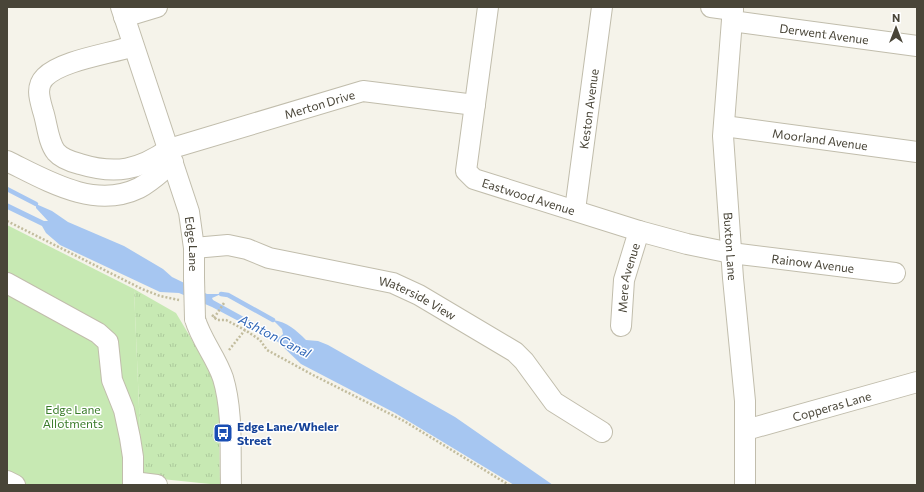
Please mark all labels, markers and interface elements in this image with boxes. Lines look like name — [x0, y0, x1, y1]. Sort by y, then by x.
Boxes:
north arrow — [876, 8, 916, 48]
text: N — [892, 11, 900, 24]
street label: Derwent Avenue — [779, 20, 870, 46]
street label: Keston Avenue — [576, 68, 601, 150]
street label: Merton Drive — [283, 87, 356, 121]
street label: Moorland Avenue — [772, 126, 869, 152]
street label: Eastwood Avenue — [480, 175, 577, 217]
street label: Buxton Lane — [721, 212, 740, 281]
street label: Edge Lane — [183, 215, 201, 271]
street label: Mere Avenue — [615, 241, 642, 313]
street label: Rainow Avenue — [771, 251, 855, 275]
street label: Waterside View — [378, 273, 459, 323]
water label: Ashton Canal — [235, 311, 314, 361]
street label: Copperas Lane — [791, 388, 873, 424]
park label: Edge Lane Allotments — [43, 402, 103, 430]
place label: Edge Lane/Wheler Street — [237, 419, 339, 447]
bus stop icon: Edge Lane/Wheler Street — [212, 422, 234, 444]

